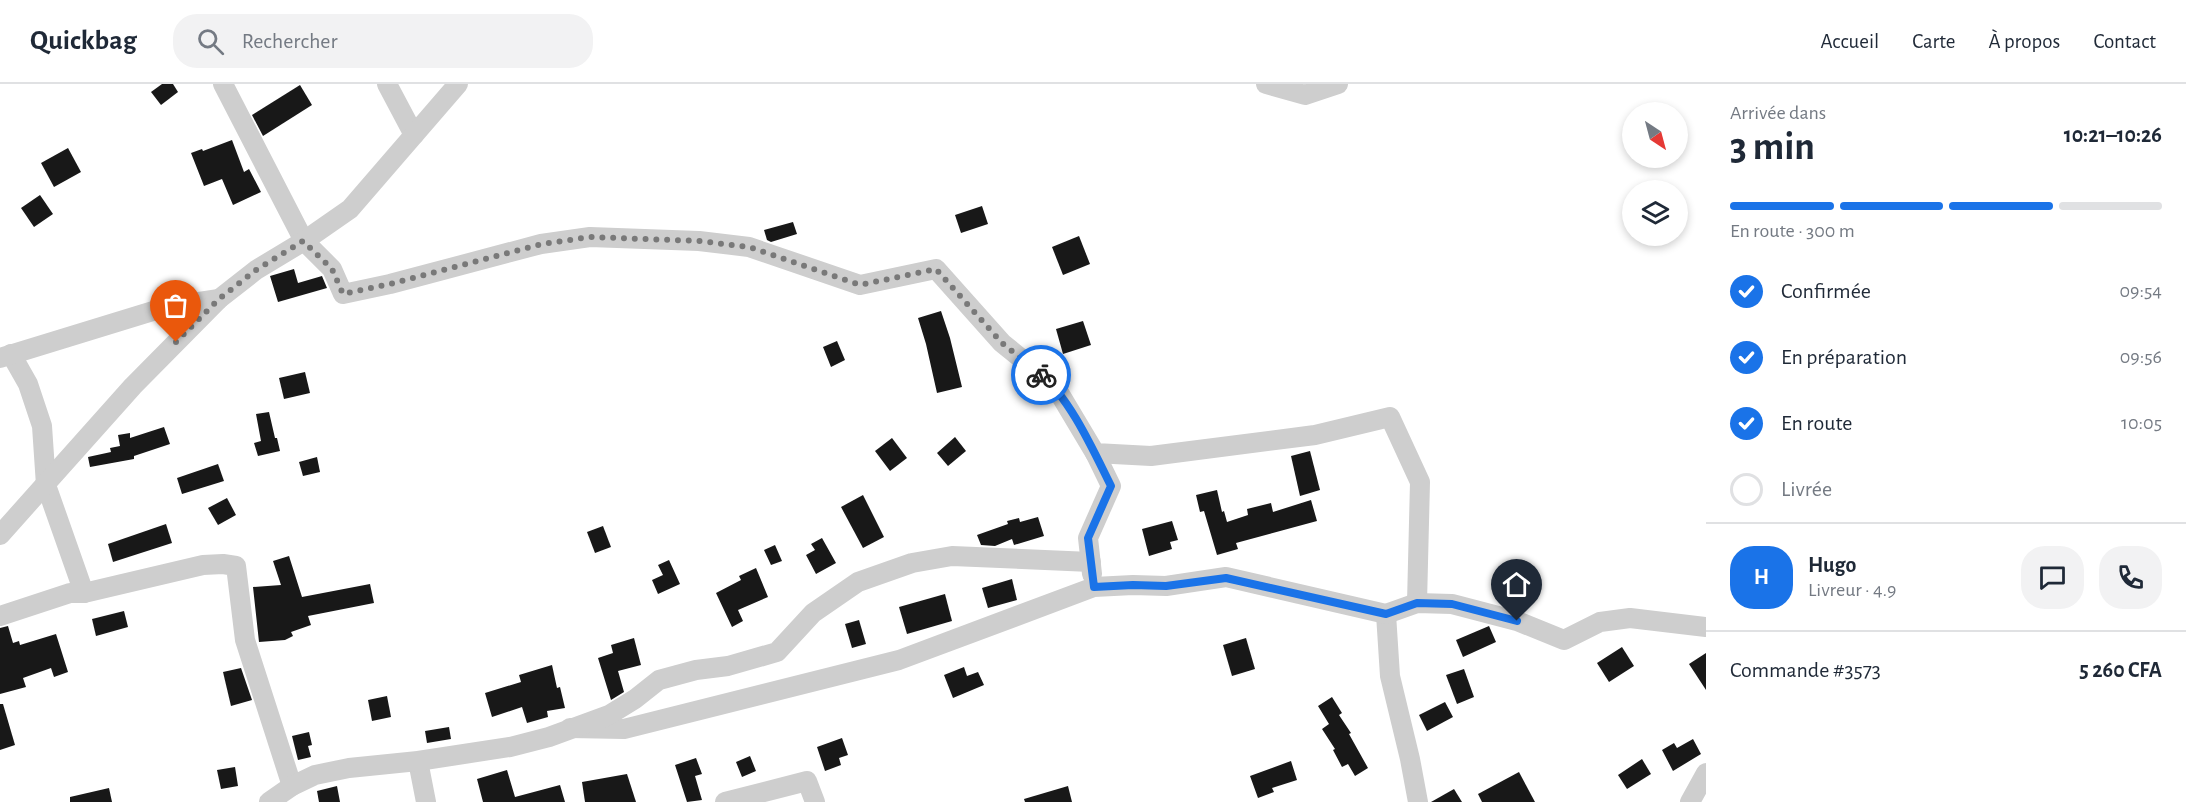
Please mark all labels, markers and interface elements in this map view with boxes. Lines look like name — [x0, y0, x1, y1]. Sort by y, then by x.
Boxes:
search box — [173, 14, 593, 68]
icon: search — [194, 25, 227, 58]
text: Quickbag — [30, 27, 137, 55]
text: Rechercher — [242, 30, 338, 52]
text: Accueil — [1821, 31, 1879, 52]
text: Carte — [1912, 31, 1955, 52]
text: À propos — [1988, 31, 2060, 52]
text: Contact — [2093, 31, 2156, 52]
north arrow — [1622, 102, 1688, 168]
map controls — [1622, 102, 1688, 246]
text: Arrivée dans — [1730, 103, 1826, 123]
text: 10:21–10:26 — [2064, 124, 2162, 146]
text: 3 min — [1730, 128, 1815, 167]
button: layers — [1622, 180, 1688, 246]
text: En route · 300 m — [1730, 221, 1855, 241]
icon: check — [1730, 275, 1763, 308]
pin — [150, 280, 201, 342]
text: Confirmée — [1781, 280, 1871, 302]
text: 09:54 — [2119, 281, 2162, 301]
icon: bag — [159, 289, 192, 322]
icon: check — [1730, 341, 1763, 374]
courier — [1011, 345, 1071, 405]
text: En préparation — [1781, 346, 1907, 368]
text: 09:56 — [2120, 347, 2162, 367]
icon: bike — [1025, 359, 1058, 392]
icon: check — [1730, 407, 1763, 440]
text: En route — [1781, 412, 1852, 434]
text: 10:05 — [2121, 413, 2162, 433]
text: Livrée — [1781, 478, 1832, 500]
button: chat — [2021, 546, 2084, 609]
button: phone — [2099, 546, 2162, 609]
text: Hugo — [1808, 554, 1856, 576]
pin — [1491, 559, 1542, 621]
text: H — [1754, 566, 1769, 588]
icon: home — [1500, 568, 1533, 601]
text: Livreur · 4.9 — [1808, 580, 1897, 600]
text: Commande #3573 — [1730, 659, 1881, 681]
text: 5 260 CFA — [2079, 659, 2162, 681]

